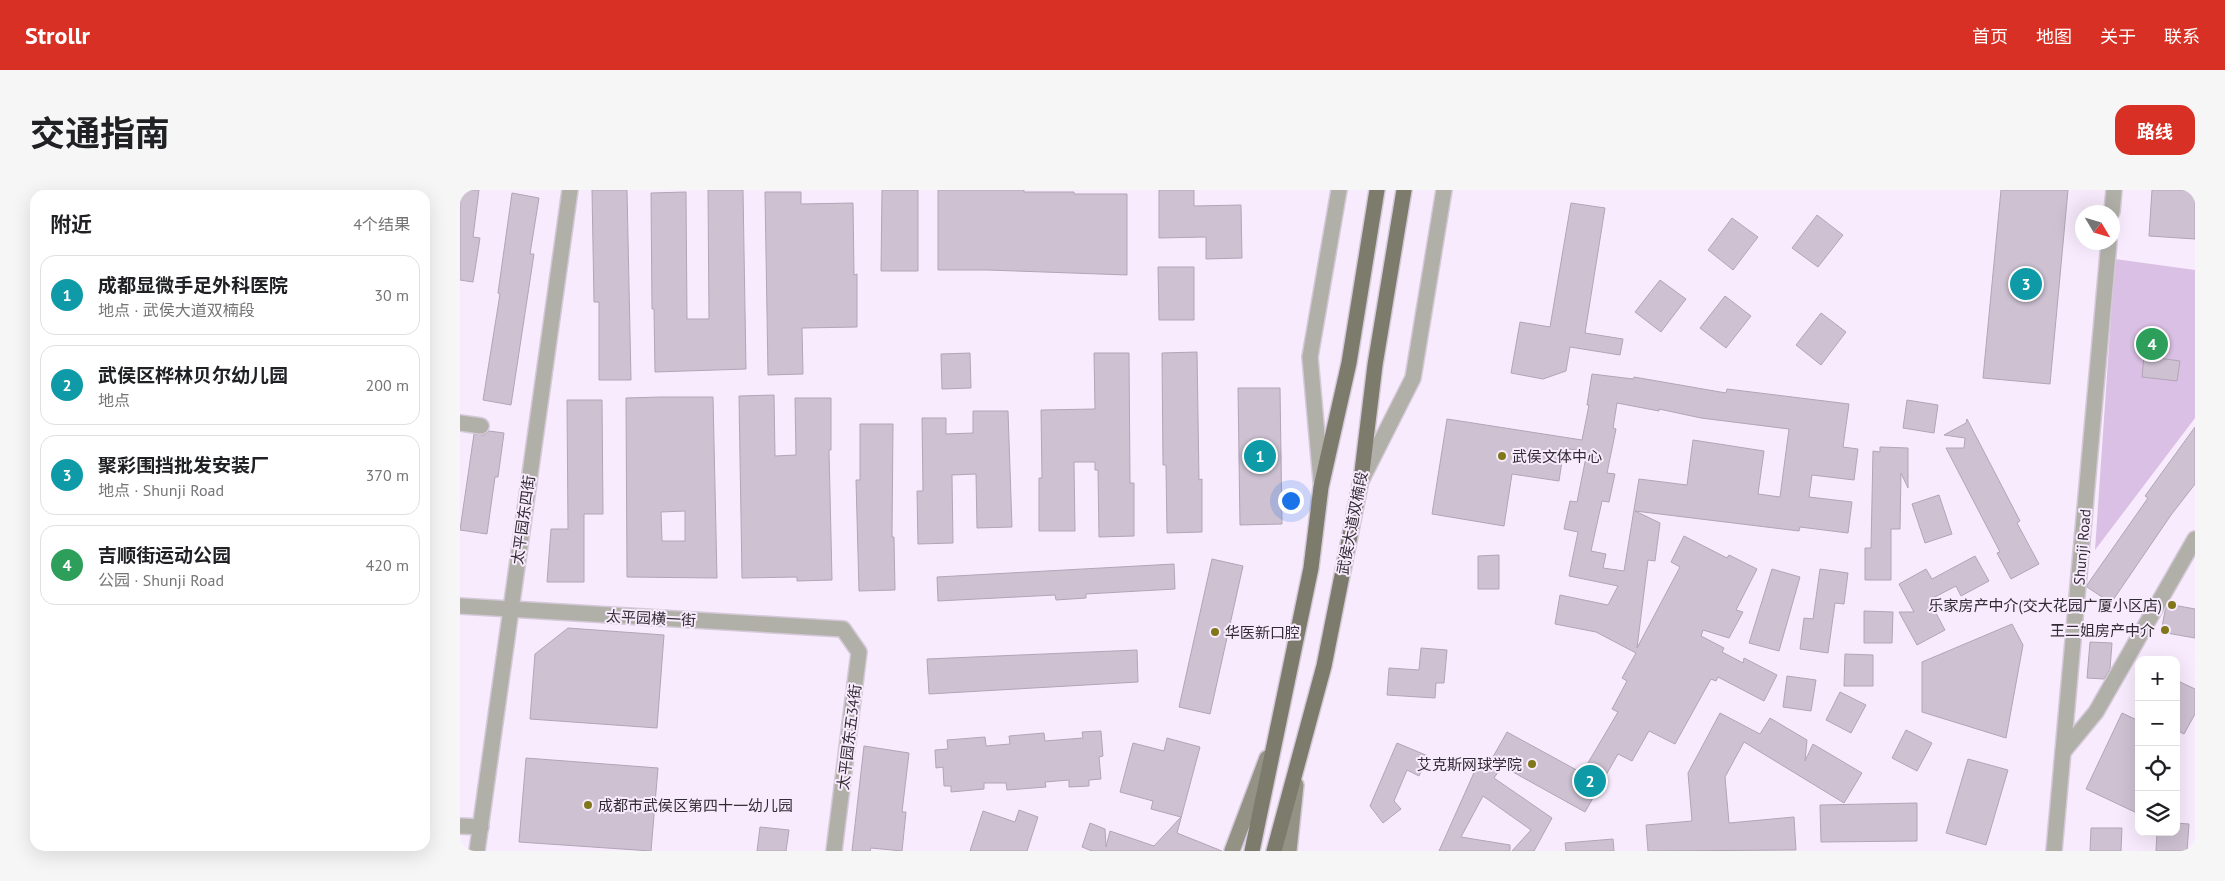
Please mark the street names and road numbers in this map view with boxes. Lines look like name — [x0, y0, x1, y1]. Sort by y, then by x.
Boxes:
street label: 武侯大道双楠段 — [1333, 470, 1371, 576]
street label: 太平园东四街 — [507, 474, 539, 566]
street label: Shunji Road — [2069, 508, 2095, 586]
street label: 太平园横一街 — [606, 606, 696, 630]
street label: 太平园东五34街 — [833, 683, 865, 791]

